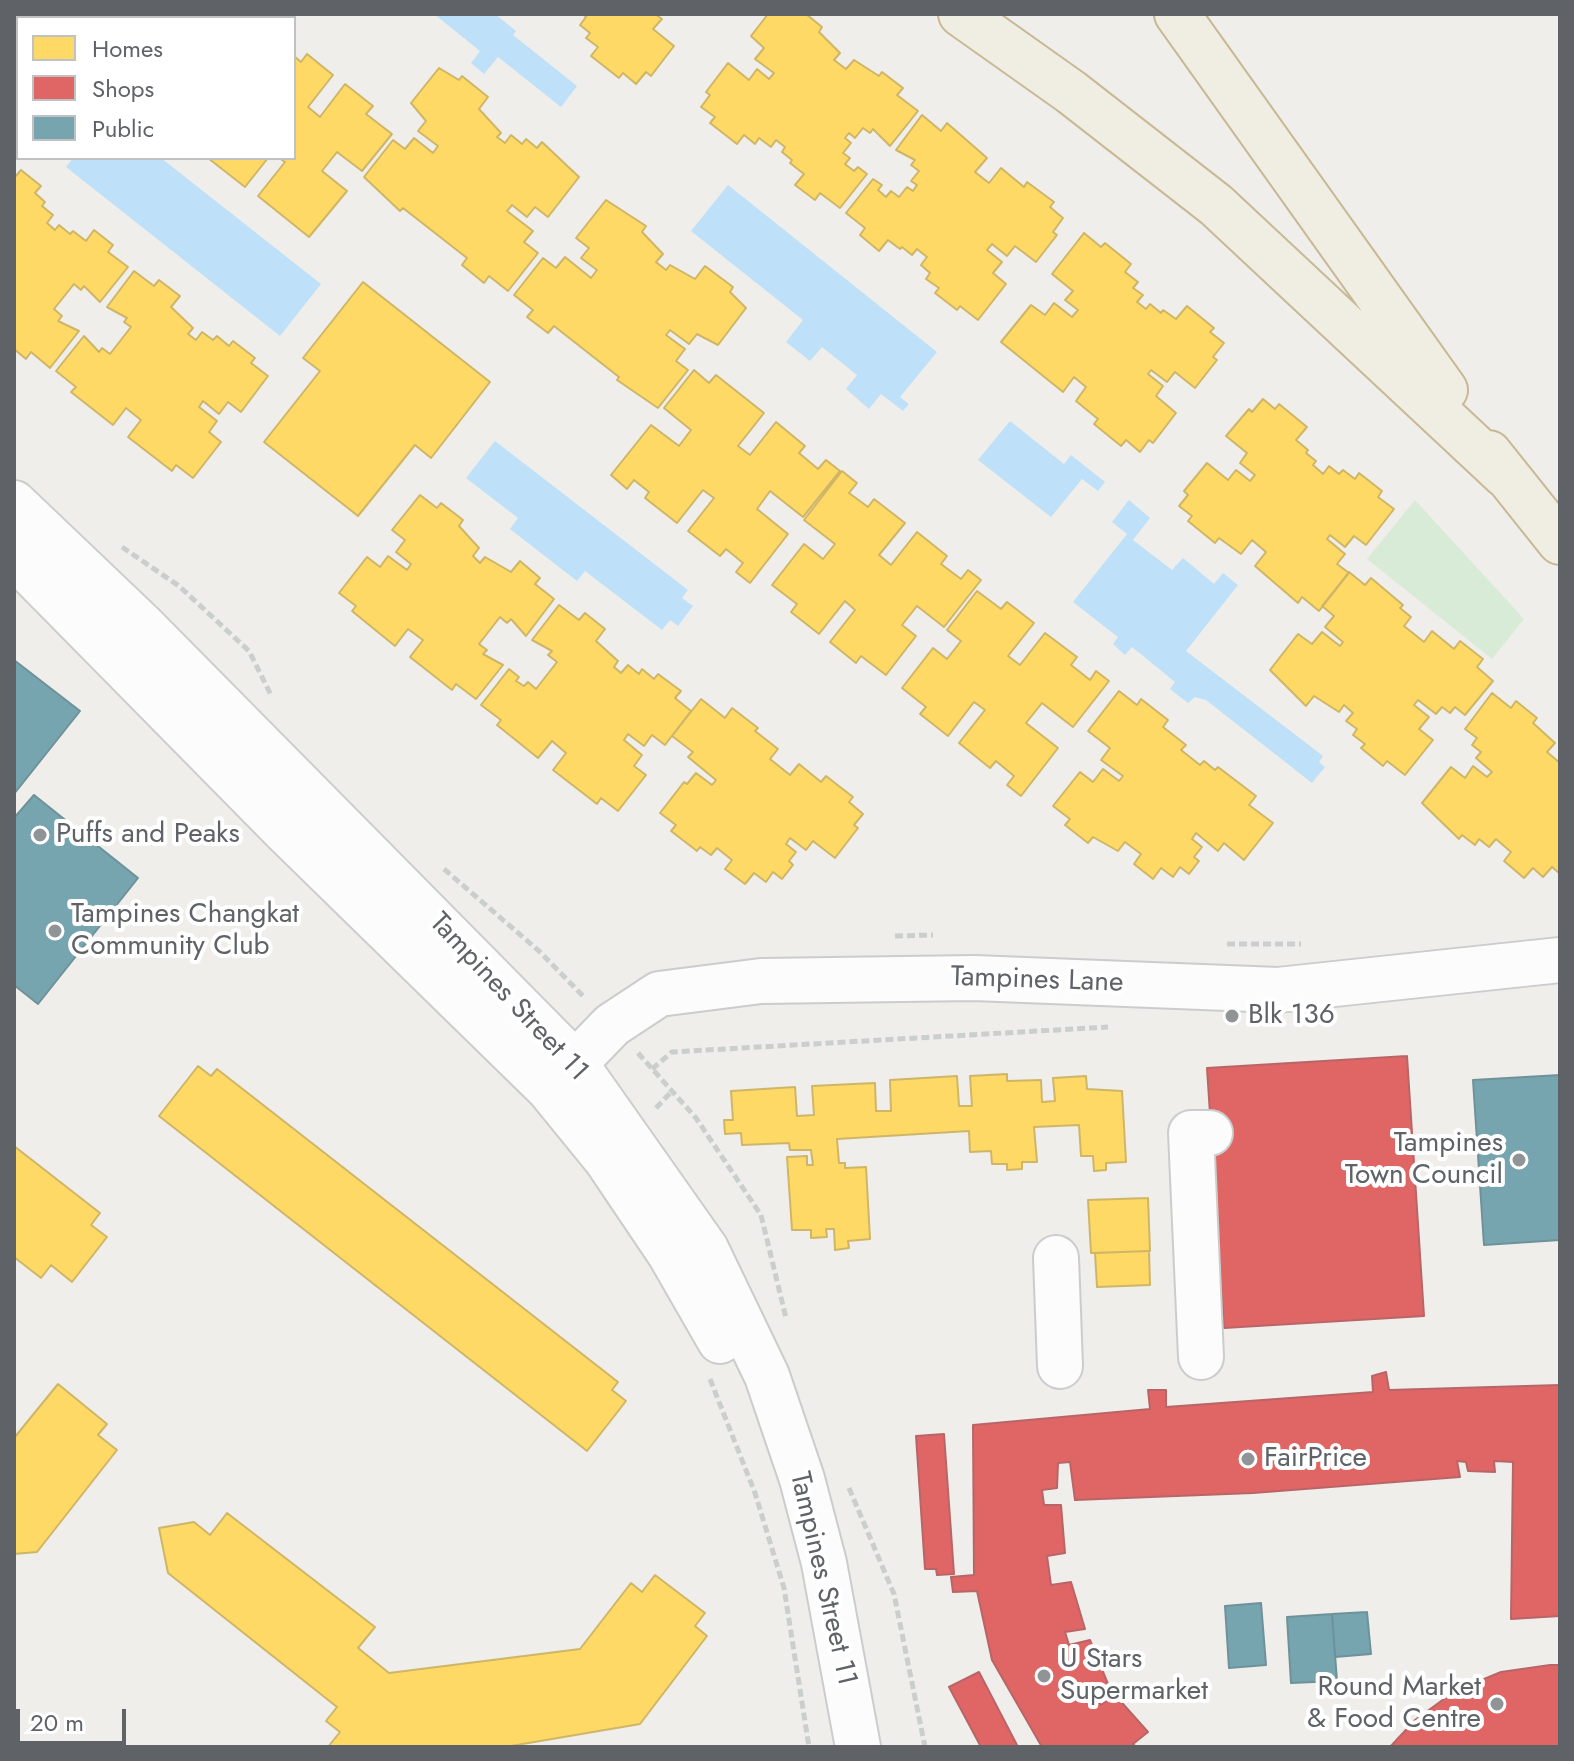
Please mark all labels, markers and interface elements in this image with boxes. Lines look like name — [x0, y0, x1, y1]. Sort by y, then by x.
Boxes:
legend — [16, 16, 296, 160]
text: Homes — [92, 31, 163, 66]
text: Shops — [92, 71, 154, 106]
text: Public — [92, 111, 154, 146]
place label: Puffs and Peaks — [56, 818, 240, 852]
marker: Puffs and Peaks — [31, 826, 49, 844]
place label: Tampines Changkat Community Club — [71, 898, 299, 964]
street label: Tampines Street 11 — [421, 907, 595, 1089]
marker: Tampines Changkat Community Club — [46, 922, 64, 940]
street label: Tampines Lane — [950, 961, 1124, 1001]
place label: Blk 136 — [1248, 999, 1335, 1033]
marker: Blk 136 — [1223, 1007, 1241, 1025]
place label: Tampines Town Council — [1345, 1127, 1503, 1193]
marker: Tampines Town Council — [1510, 1151, 1528, 1169]
place label: FairPrice — [1264, 1442, 1367, 1476]
marker: FairPrice — [1239, 1450, 1257, 1468]
street label: Tampines Street 11 — [781, 1469, 863, 1689]
place label: U Stars Supermarket — [1060, 1643, 1208, 1709]
marker: U Stars Supermarket — [1035, 1667, 1053, 1685]
place label: Round Market & Food Centre — [1307, 1671, 1481, 1737]
scale bar — [20, 1693, 130, 1743]
marker: Round Market & Food Centre — [1488, 1695, 1506, 1713]
text: 20 m — [30, 1705, 84, 1740]

